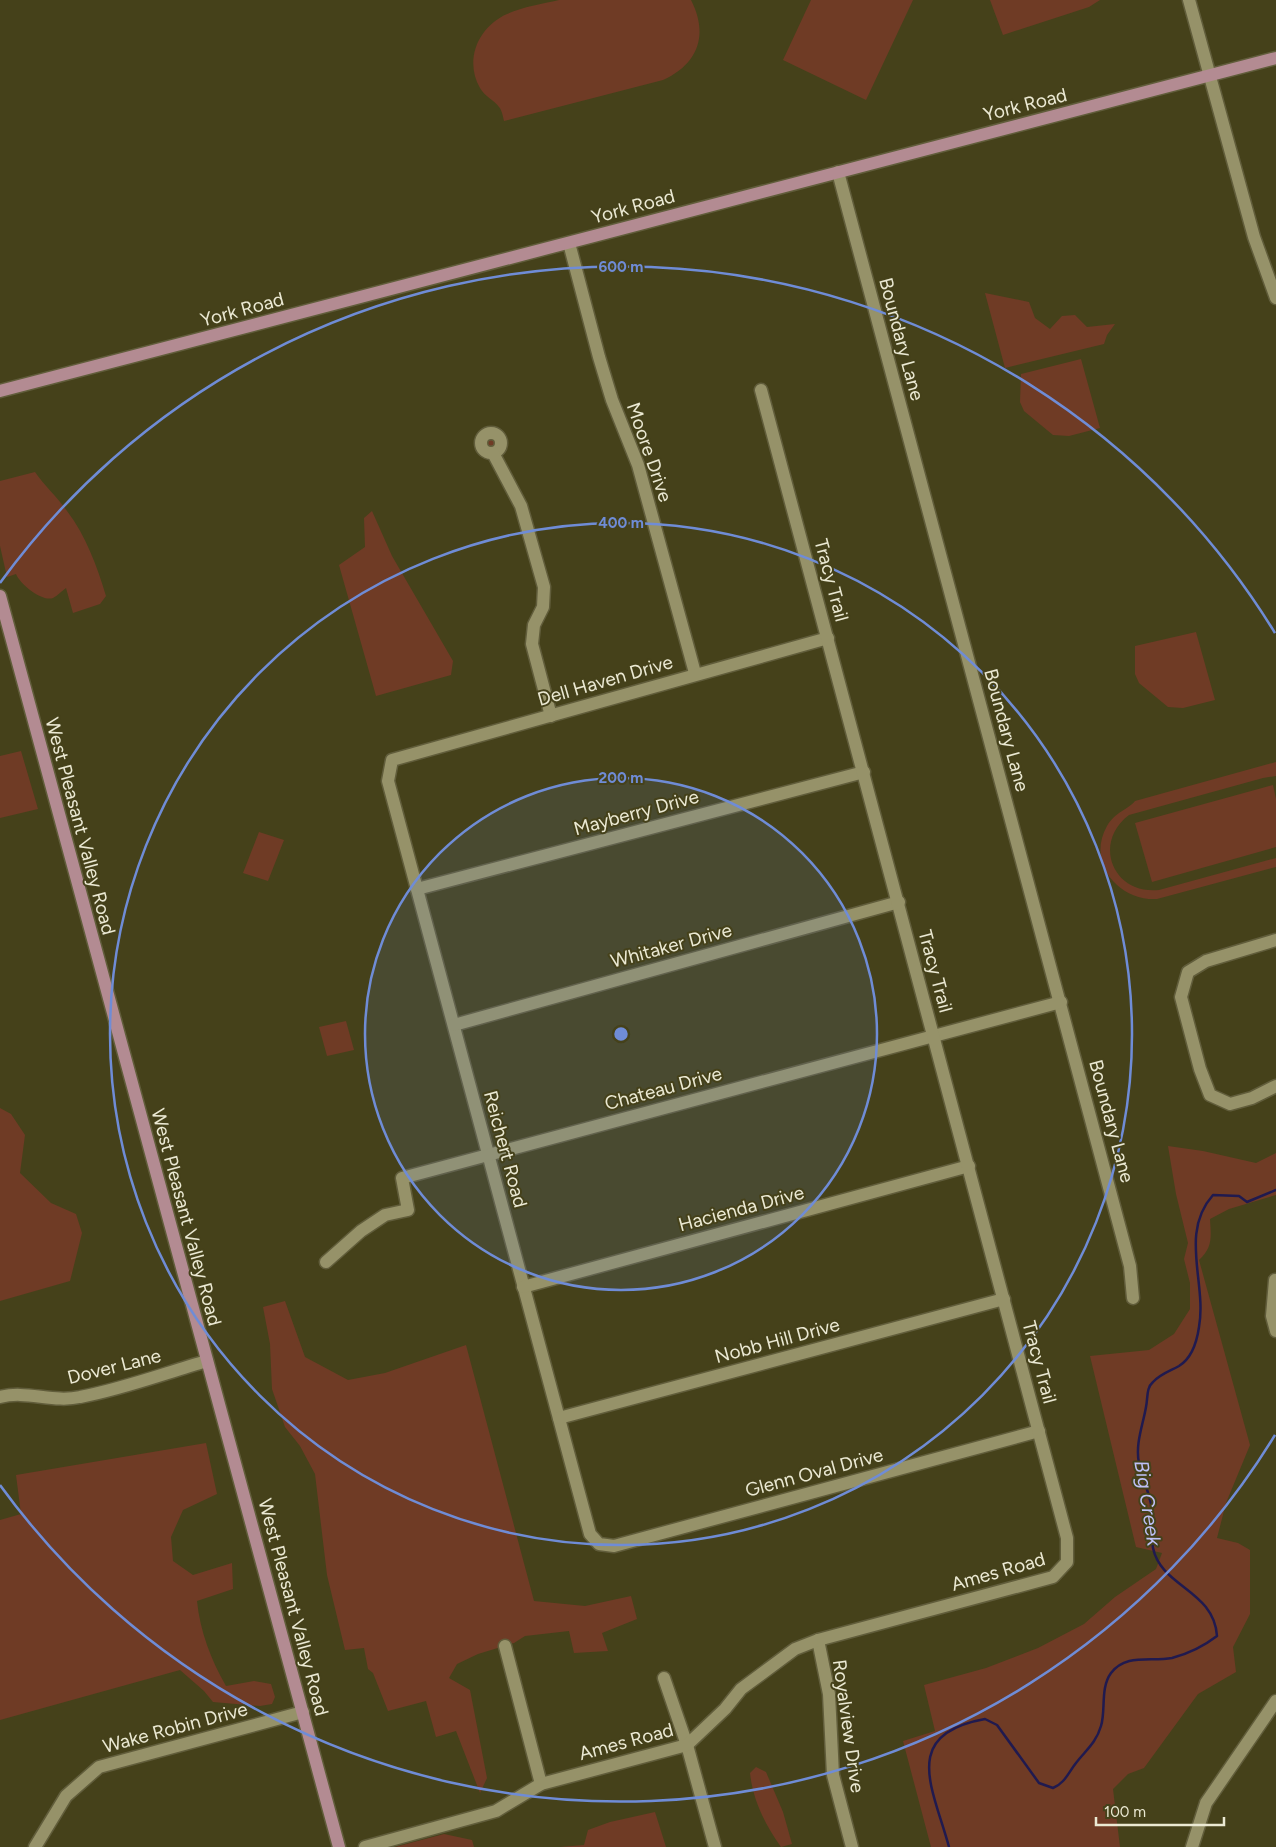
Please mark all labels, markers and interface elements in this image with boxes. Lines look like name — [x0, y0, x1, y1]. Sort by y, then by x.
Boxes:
street label: York Road — [981, 83, 1069, 126]
street label: York Road — [589, 184, 677, 229]
text: 600 m — [599, 258, 643, 276]
street label: Boundary Lane — [874, 275, 929, 403]
street label: York Road — [198, 287, 286, 332]
street label: Moore Drive — [622, 399, 677, 505]
text: 400 m — [598, 514, 644, 532]
street label: Tracy Trail — [809, 536, 854, 624]
street label: Dell Haven Drive — [535, 650, 675, 711]
street label: Boundary Lane — [979, 666, 1034, 794]
street label: West Pleasant Valley Road — [40, 715, 121, 937]
text: 200 m — [599, 769, 643, 787]
street label: Mayberry Drive — [571, 785, 701, 840]
street label: Whitaker Drive — [608, 918, 734, 973]
street label: Tracy Trail — [913, 927, 958, 1015]
centre of rings — [612, 1025, 630, 1043]
street label: Boundary Lane — [1084, 1057, 1139, 1185]
street label: Chateau Drive — [602, 1062, 724, 1115]
street label: Reichert Road — [479, 1088, 532, 1210]
street label: West Pleasant Valley Road — [146, 1106, 227, 1328]
street label: Hacienda Drive — [676, 1181, 806, 1236]
street label: Nobb Hill Drive — [712, 1313, 842, 1368]
street label: Tracy Trail — [1017, 1318, 1062, 1406]
street label: Dover Lane — [65, 1344, 163, 1389]
street label: Glenn Oval Drive — [743, 1443, 886, 1502]
water label: Big Creek — [1129, 1458, 1167, 1549]
street label: West Pleasant Valley Road — [253, 1496, 334, 1718]
street label: Ames Road — [948, 1547, 1048, 1596]
street label: Royalview Drive — [828, 1658, 869, 1794]
street label: Wake Robin Drive — [100, 1697, 250, 1758]
street label: Ames Road — [576, 1718, 676, 1765]
scale bar — [1096, 1794, 1224, 1826]
text: 100 m — [1104, 1803, 1146, 1821]

